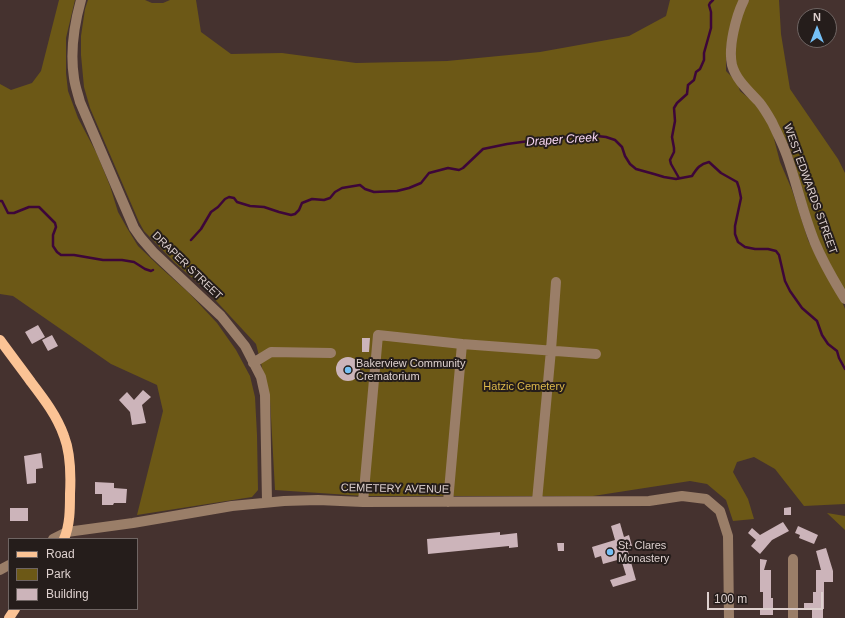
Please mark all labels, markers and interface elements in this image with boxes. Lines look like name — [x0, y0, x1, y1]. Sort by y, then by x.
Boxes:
north arrow — [797, 8, 837, 48]
text: N — [813, 11, 821, 23]
street label: WEST EDWARDS STREET — [780, 122, 840, 256]
water label: Draper Creek — [526, 130, 598, 150]
street label: DRAPER STREET — [149, 229, 225, 303]
place label: Bakerview Community Crematorium — [356, 357, 465, 383]
marker: Bakerview Community Crematorium — [343, 365, 353, 375]
park label: Hatzic Cemetery — [483, 380, 565, 394]
street label: CEMETERY AVENUE — [341, 481, 449, 497]
legend — [8, 538, 138, 610]
place label: St. Clares Monastery — [618, 539, 669, 565]
text: Road — [46, 547, 75, 561]
marker: St. Clares Monastery — [605, 547, 615, 557]
text: Park — [46, 567, 71, 581]
scale bar — [709, 584, 825, 610]
text: Building — [46, 587, 89, 601]
text: 100 m — [714, 592, 747, 606]

